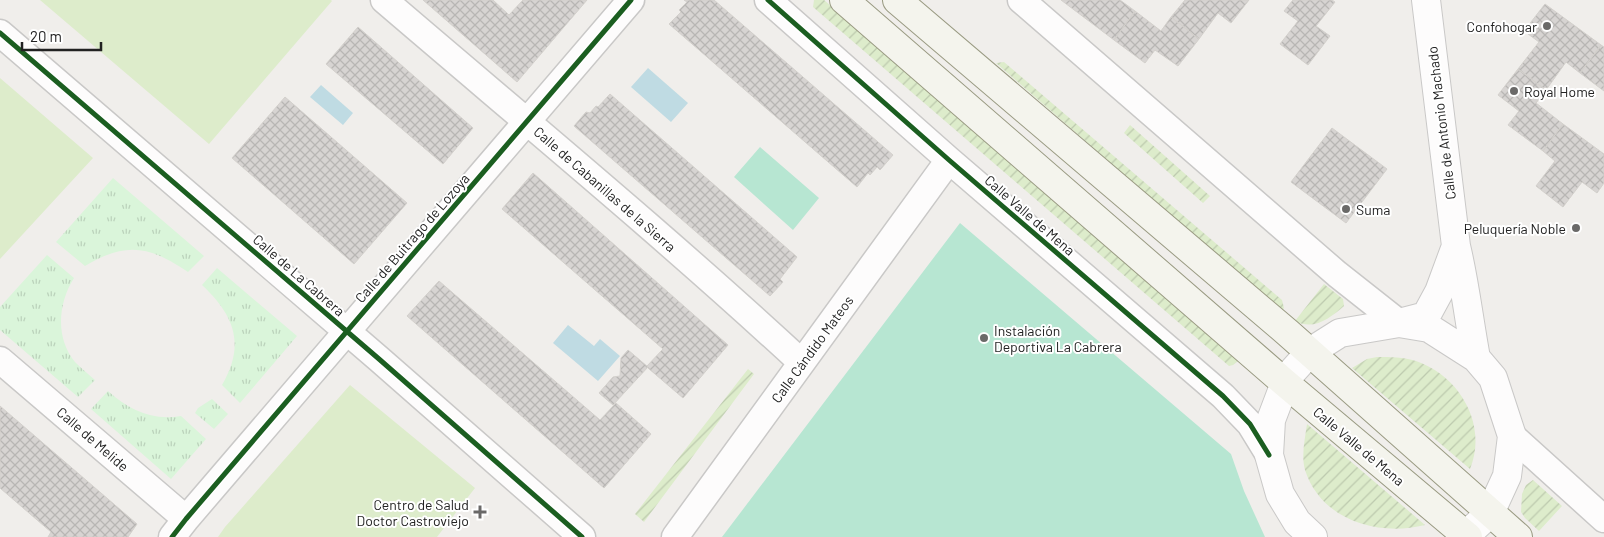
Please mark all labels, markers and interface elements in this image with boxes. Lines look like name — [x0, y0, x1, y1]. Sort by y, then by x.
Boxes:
place label: Confohogar — [1467, 18, 1537, 35]
scale bar — [22, 20, 101, 52]
marker: Confohogar — [1541, 20, 1553, 32]
text: 20 m — [30, 27, 62, 45]
street label: Calle de Antonio Machado — [1423, 45, 1459, 201]
place label: Royal Home — [1524, 83, 1595, 100]
marker: Royal Home — [1508, 85, 1520, 97]
street label: Calle de Cabanillas de la Sierra — [531, 123, 679, 255]
street label: Calle de Buitrago de Lozoya — [351, 170, 473, 306]
street label: Calle Valle de Mena — [981, 171, 1079, 259]
place label: Suma — [1356, 201, 1390, 218]
marker: Suma — [1340, 203, 1352, 215]
place label: Peluquería Noble — [1464, 220, 1566, 237]
marker: Peluquería Noble — [1570, 222, 1582, 234]
street label: Calle de La Cabrera — [250, 231, 348, 319]
street label: Calle Cándido Mateos — [767, 292, 857, 406]
place label: Instalación Deportiva La Cabrera — [994, 322, 1122, 355]
marker: Instalación Deportiva La Cabrera — [978, 332, 990, 344]
street label: Calle de Melide — [54, 403, 132, 475]
street label: Calle Valle de Mena — [1310, 403, 1408, 489]
place label: Centro de Salud Doctor Castroviejo — [357, 496, 469, 529]
marker: Centro de Salud Doctor Castroviejo — [473, 505, 487, 519]

